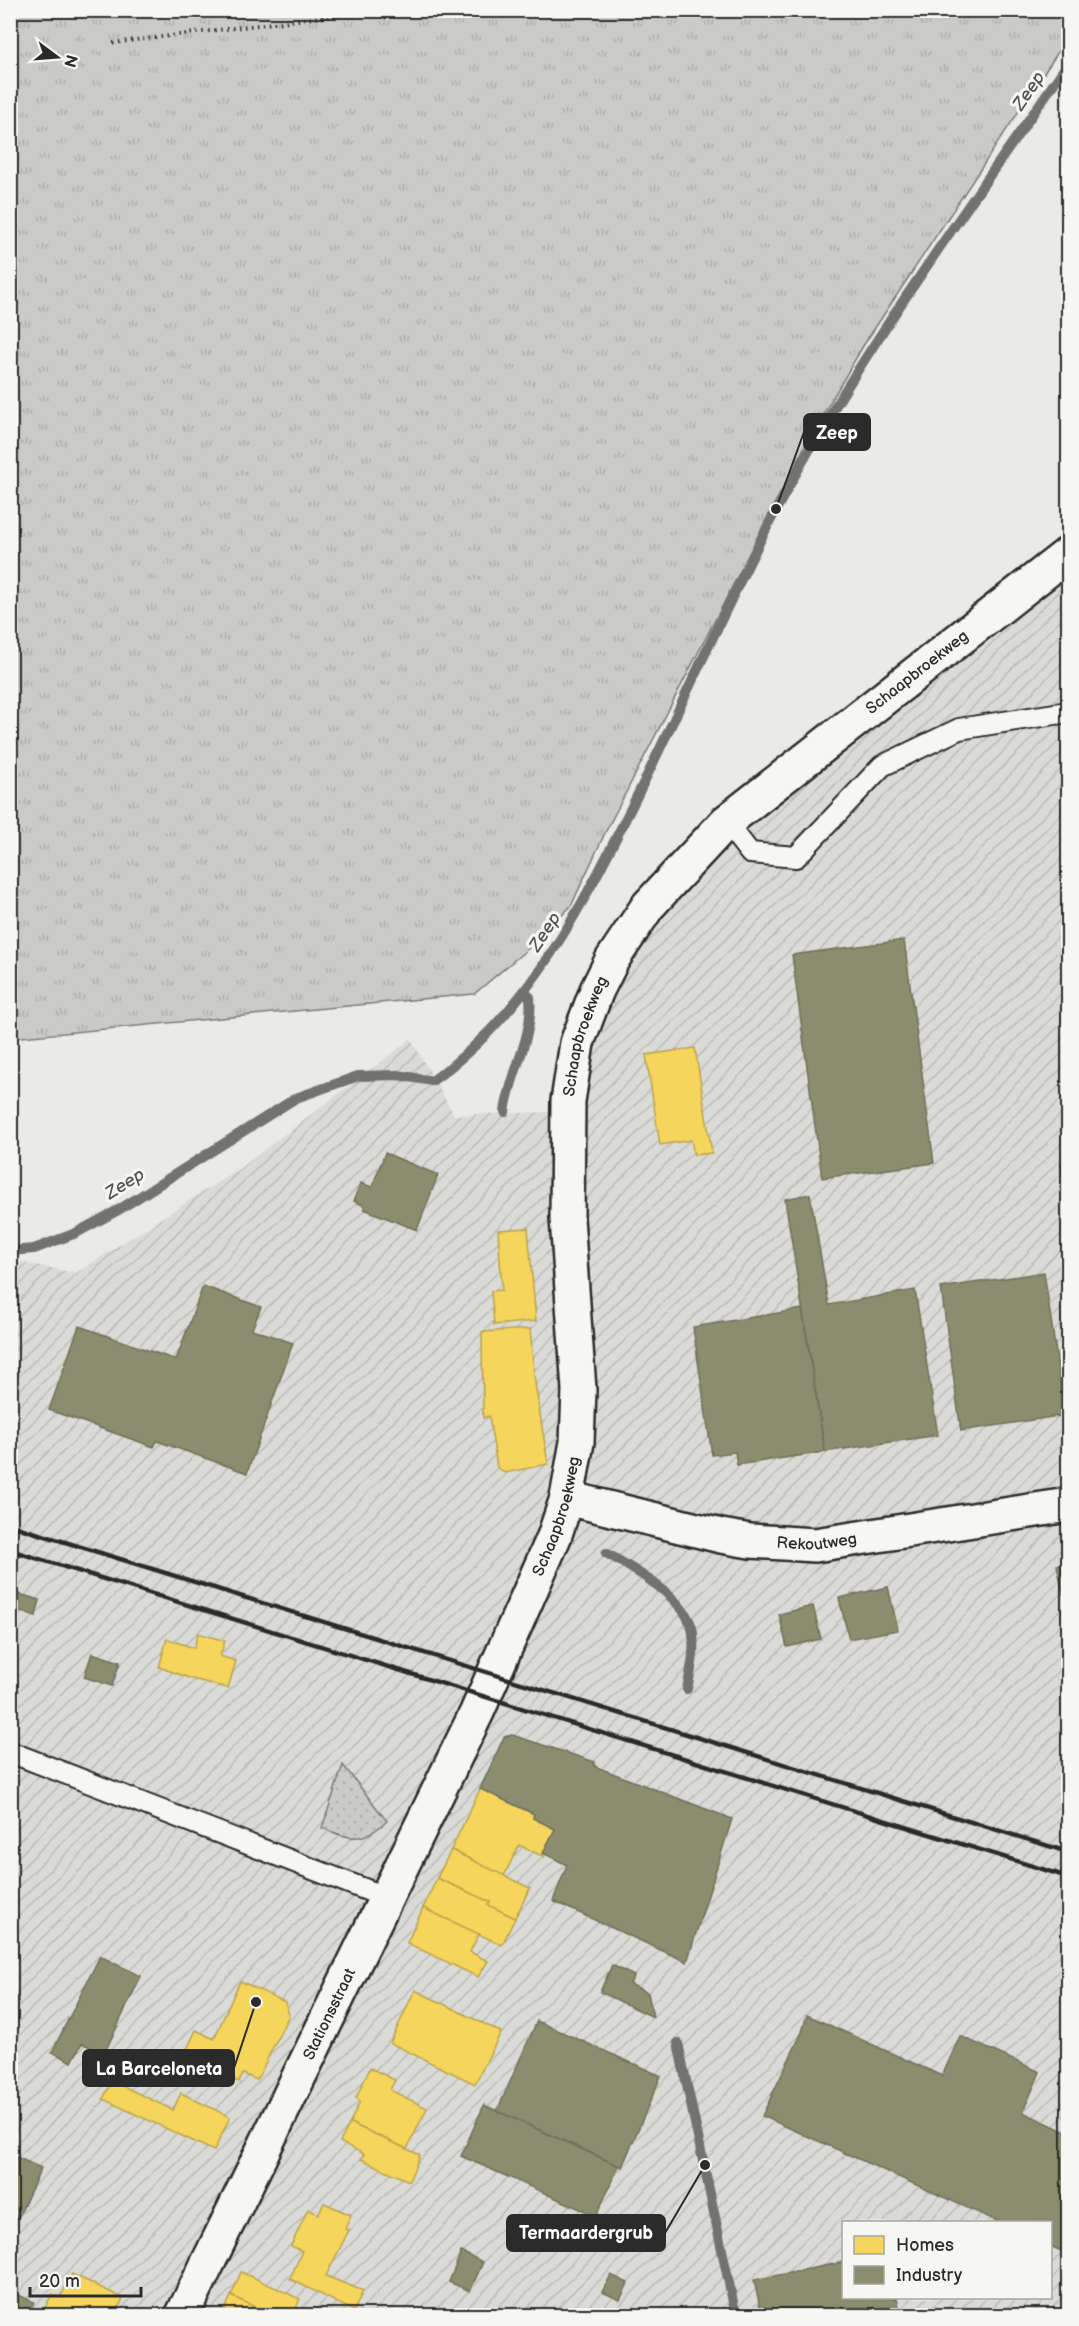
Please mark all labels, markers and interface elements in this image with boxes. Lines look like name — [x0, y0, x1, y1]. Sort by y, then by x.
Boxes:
north arrow — [27, 27, 87, 87]
text: N — [59, 52, 81, 69]
water label: Zeep — [1008, 68, 1049, 115]
callout: Zeep — [804, 414, 870, 450]
text: Zeep — [816, 423, 858, 444]
street label: Schaapbroekweg — [862, 626, 972, 718]
water label: Zeep — [524, 909, 565, 956]
street label: Schaapbroekweg — [559, 973, 612, 1098]
water label: Zeep — [101, 1164, 148, 1205]
street label: Schaapbroekweg — [528, 1455, 584, 1579]
street label: Rekoutweg — [776, 1529, 858, 1555]
street label: Stationsstraat — [299, 1965, 360, 2063]
callout: La Barceloneta — [83, 2050, 234, 2086]
text: La Barceloneta — [96, 2059, 222, 2080]
callout: Termaardergrub — [507, 2215, 665, 2251]
legend — [842, 2221, 1052, 2299]
text: Termaardergrub — [519, 2223, 654, 2244]
text: Homes — [896, 2235, 954, 2256]
scale bar — [30, 2260, 141, 2298]
text: Industry — [896, 2265, 963, 2286]
text: 20 m — [39, 2271, 80, 2292]

